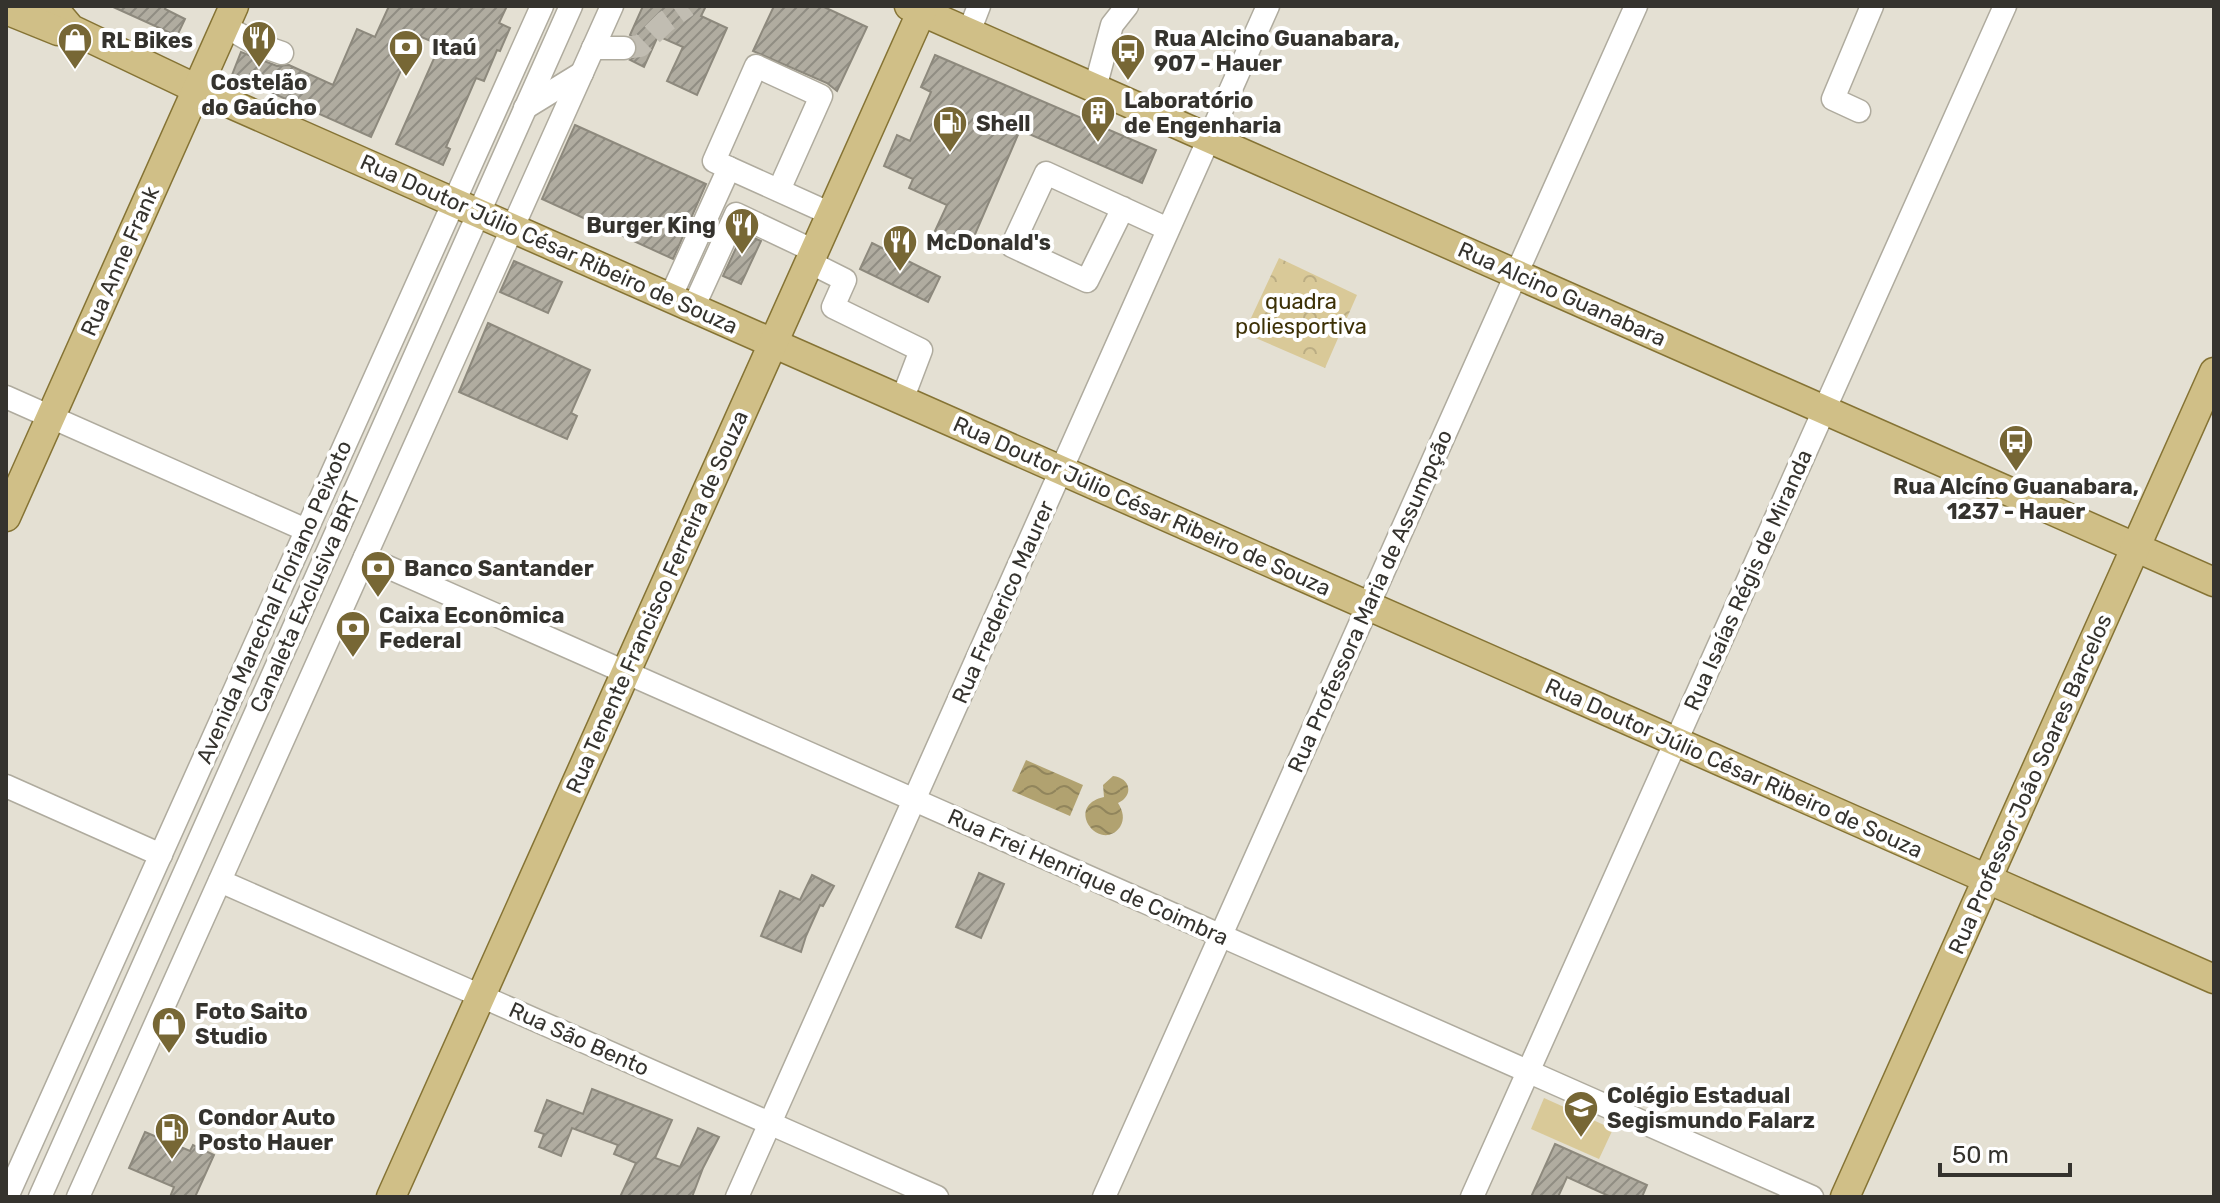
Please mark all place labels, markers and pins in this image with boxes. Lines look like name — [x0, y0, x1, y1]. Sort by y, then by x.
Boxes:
restaurant icon: Costelão do Gaúcho — [240, 19, 278, 69]
shop icon: RL Bikes — [56, 21, 94, 71]
place label: Rua Alcino Guanabara, 907 - Hauer — [1154, 25, 1400, 77]
place label: RL Bikes — [101, 27, 193, 54]
bank icon: Itaú — [387, 28, 425, 78]
bus stop icon: Rua Alcino Guanabara, 907 - Hauer — [1109, 32, 1147, 82]
place label: Itaú — [432, 34, 476, 61]
place label: Costelão do Gaúcho — [201, 69, 317, 121]
place label: Laboratório de Engenharia — [1124, 87, 1282, 139]
building icon: Laboratório de Engenharia — [1079, 94, 1117, 144]
fuel station icon: Shell — [931, 104, 969, 154]
place label: Shell — [976, 110, 1031, 137]
restaurant icon: Burger King — [723, 206, 761, 256]
place label: Burger King — [586, 212, 716, 239]
restaurant icon: McDonald's — [881, 223, 919, 273]
place label: McDonald's — [926, 229, 1051, 256]
bus stop icon: Rua Alcíno Guanabara, 1237 - Hauer — [1997, 423, 2035, 473]
place label: Rua Alcíno Guanabara, 1237 - Hauer — [1893, 473, 2139, 525]
bank icon: Banco Santander — [359, 549, 397, 599]
place label: Banco Santander — [404, 555, 594, 582]
place label: Caixa Econômica Federal — [379, 602, 565, 654]
bank icon: Caixa Econômica Federal — [334, 609, 372, 659]
place label: Foto Saito Studio — [195, 998, 308, 1050]
shop icon: Foto Saito Studio — [150, 1005, 188, 1055]
place label: Colégio Estadual Segismundo Falarz — [1607, 1082, 1815, 1134]
school or university icon: Colégio Estadual Segismundo Falarz — [1562, 1089, 1600, 1139]
place label: Condor Auto Posto Hauer — [198, 1104, 336, 1156]
fuel station icon: Condor Auto Posto Hauer — [153, 1111, 191, 1161]

